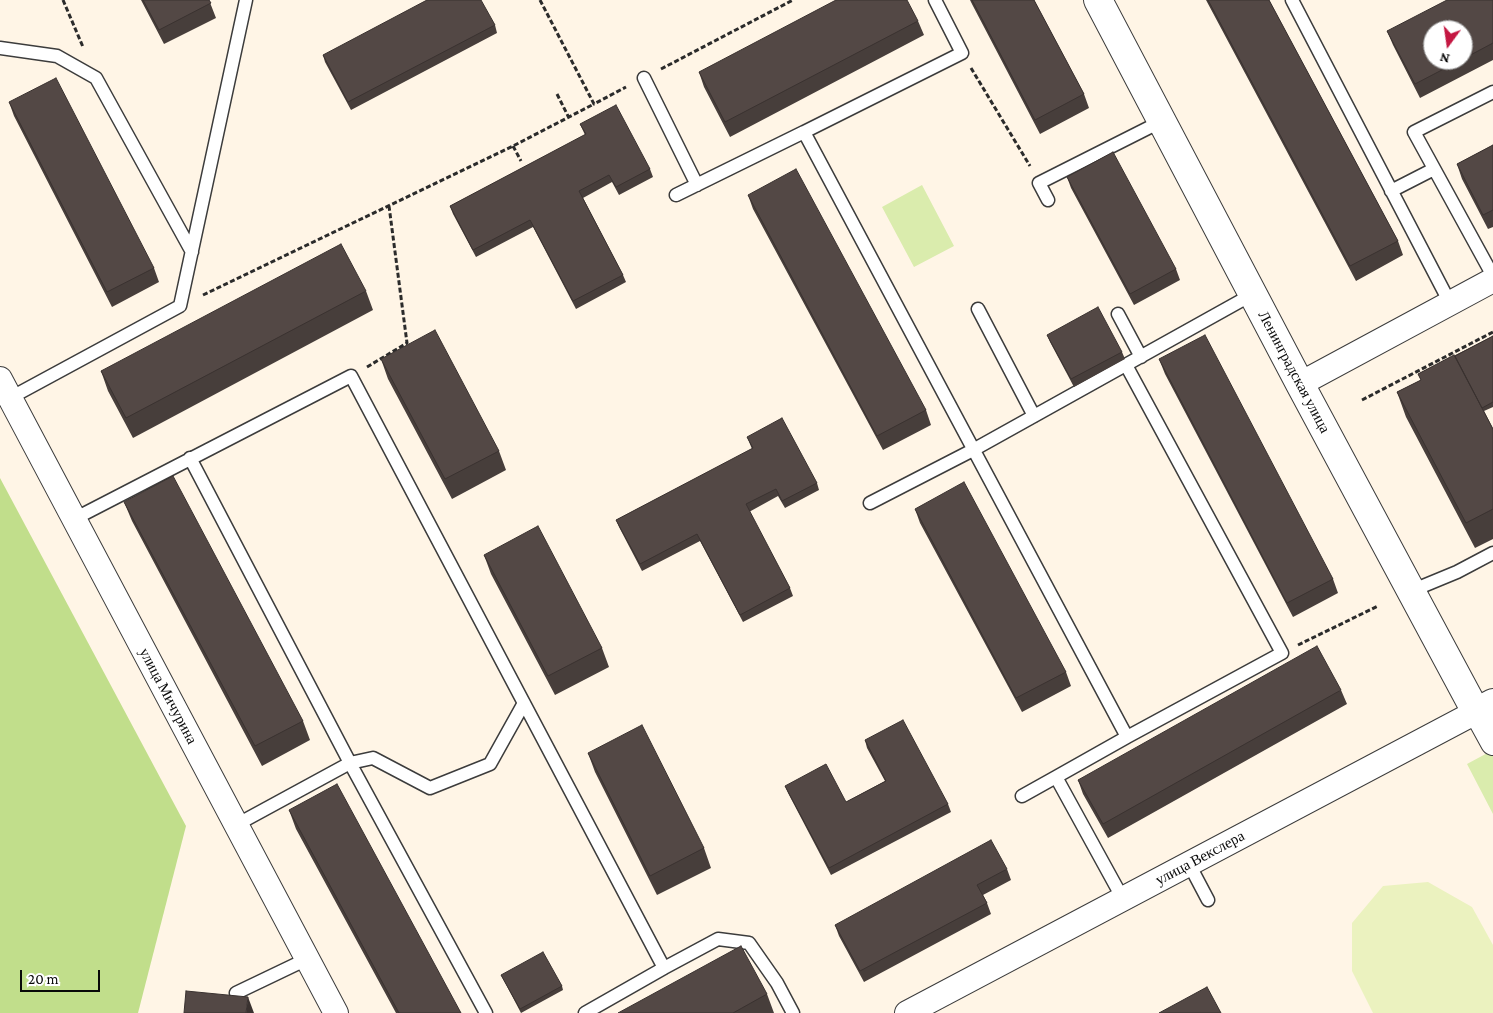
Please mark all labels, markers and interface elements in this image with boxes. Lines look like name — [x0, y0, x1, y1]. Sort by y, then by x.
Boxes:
north arrow — [1423, 20, 1473, 70]
text: N — [1438, 50, 1451, 68]
street label: Ленинградская улица — [1254, 308, 1334, 436]
street label: улица Мичурина — [135, 645, 201, 747]
street label: улица Векслера — [1152, 827, 1248, 889]
scale bar — [22, 960, 102, 992]
text: 20 m — [28, 971, 59, 987]

